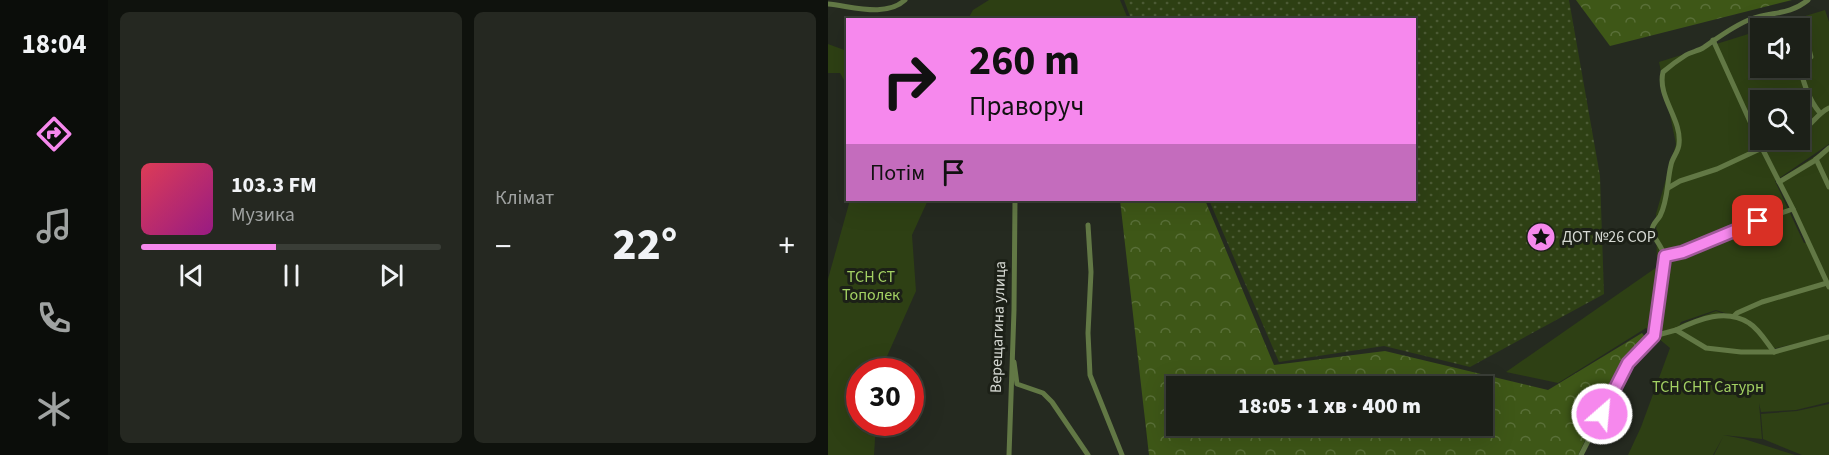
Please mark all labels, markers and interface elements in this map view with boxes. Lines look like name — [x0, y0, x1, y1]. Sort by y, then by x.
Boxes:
map controls — [1750, 18, 1810, 150]
button: sound — [1750, 18, 1810, 78]
text: 18:04 — [21, 25, 87, 64]
text: 260 m — [969, 31, 1080, 91]
icon: right — [870, 42, 948, 120]
text: Праворуч — [969, 87, 1084, 126]
button: search — [1750, 90, 1810, 150]
icon: directions — [33, 113, 75, 155]
icon: arrive — [937, 156, 970, 189]
text: Потім — [870, 157, 925, 189]
text: 103.3 FM — [231, 169, 317, 201]
text: Клімат — [495, 184, 554, 212]
pin — [1732, 195, 1783, 246]
text: Музика — [231, 201, 295, 229]
icon: arrive — [1741, 204, 1774, 237]
icon: music — [33, 205, 75, 247]
text: 22° — [613, 213, 677, 277]
place icon: ДОТ №26 СОР — [1525, 221, 1557, 253]
text: − — [495, 223, 511, 270]
text: + — [779, 223, 795, 270]
place label: ДОТ №26 СОР — [1562, 226, 1656, 248]
icon: previous — [175, 259, 208, 292]
icon: pause — [275, 259, 308, 292]
icon: next — [375, 259, 408, 292]
street label: Верещагина улица — [985, 261, 1011, 393]
park label: ТСН СТ Тополек — [842, 266, 900, 306]
icon: phone — [33, 297, 75, 339]
speed limit sign: 30 — [846, 358, 924, 436]
park label: ТСН СНТ Сатурн — [1652, 376, 1764, 398]
position arrow — [1570, 382, 1634, 446]
icon: climate — [33, 388, 75, 430]
text: 18:05 · 1 хв · 400 m — [1238, 390, 1421, 422]

